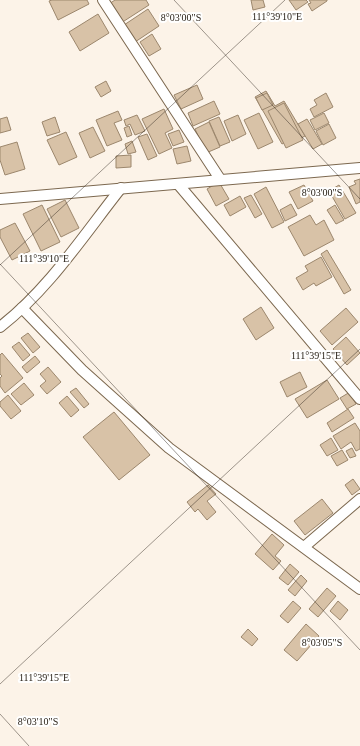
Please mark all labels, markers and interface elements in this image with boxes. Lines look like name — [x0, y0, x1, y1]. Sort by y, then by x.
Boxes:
text: 111°39'10"E — [252, 11, 302, 22]
text: 8°03'00"S — [161, 12, 201, 23]
text: 8°03'00"S — [302, 187, 342, 198]
text: 111°39'10"E — [19, 253, 69, 264]
text: 111°39'15"E — [291, 350, 341, 361]
text: 8°03'05"S — [302, 637, 342, 648]
text: 111°39'15"E — [19, 672, 69, 683]
text: 8°03'10"S — [18, 716, 58, 727]

